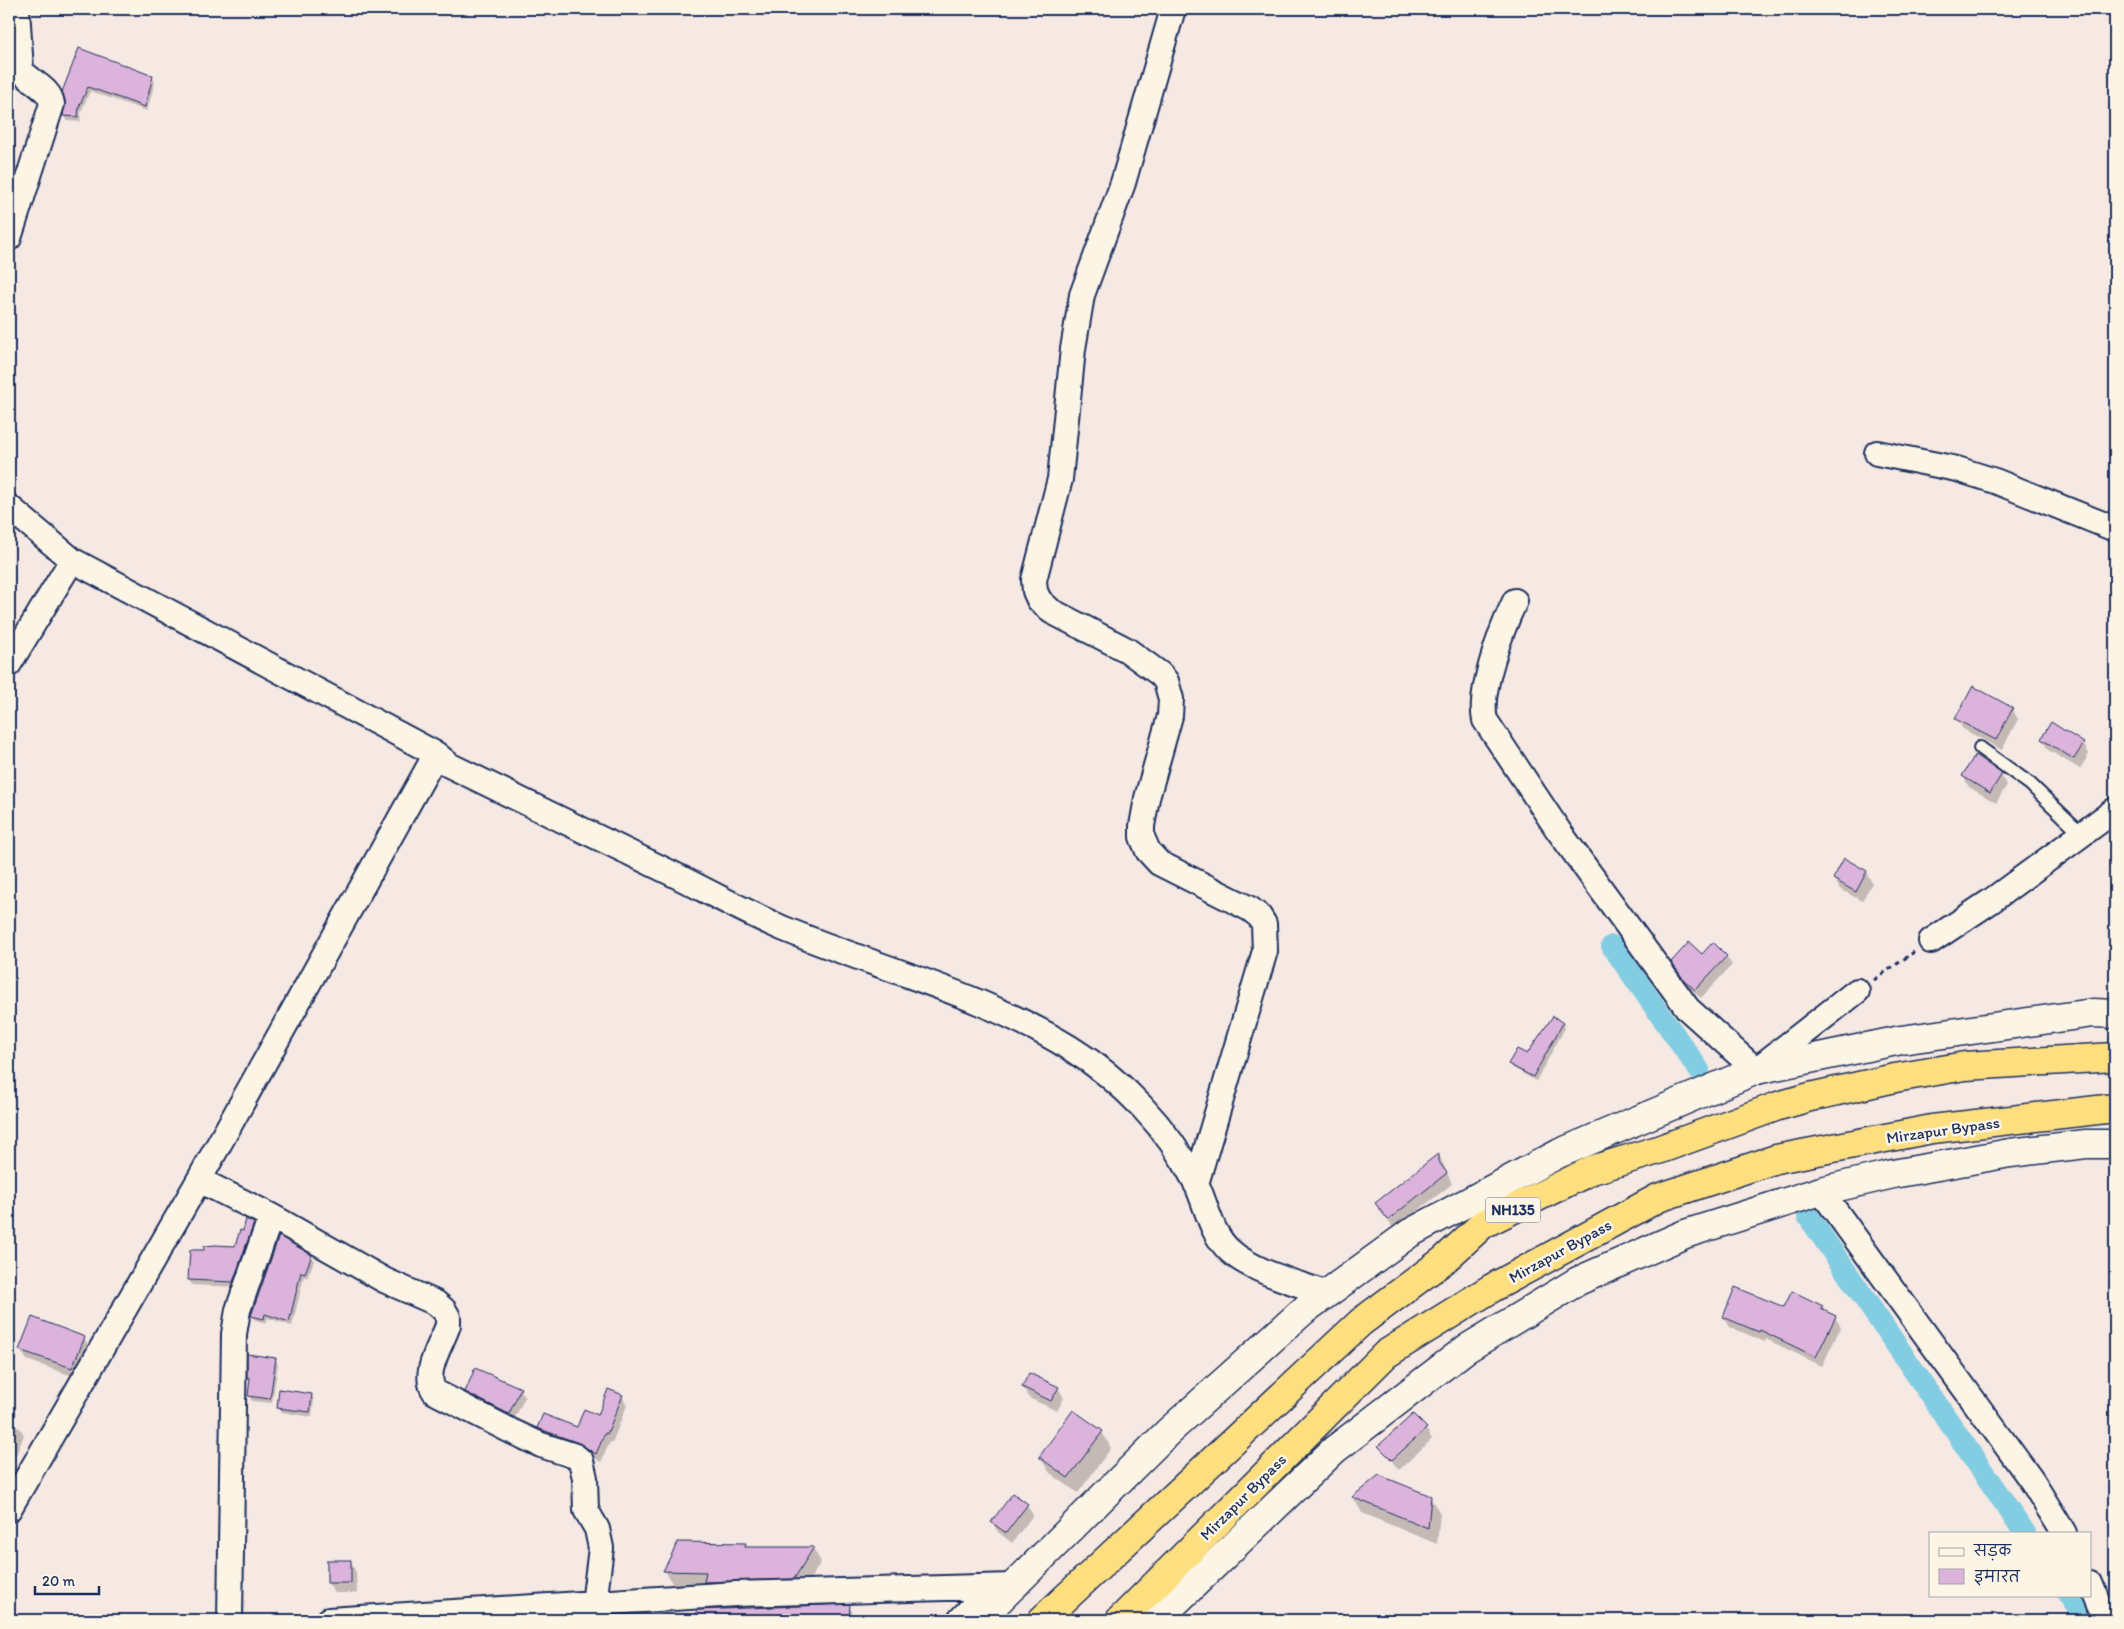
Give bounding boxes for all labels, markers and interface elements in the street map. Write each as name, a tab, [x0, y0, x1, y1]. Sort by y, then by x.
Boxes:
street label: Mirzapur Bypass	[1885, 1113, 2001, 1147]
road number: NH135	[1486, 1198, 1540, 1222]
street label: Mirzapur Bypass	[1505, 1215, 1615, 1287]
street label: Mirzapur Bypass	[1196, 1450, 1290, 1544]
legend	[1929, 1532, 2092, 1596]
text: सड़क	[1973, 1542, 2012, 1561]
scale bar	[35, 1564, 99, 1596]
text: इमारत	[1974, 1568, 2021, 1586]
text: 20 m	[42, 1572, 76, 1590]

